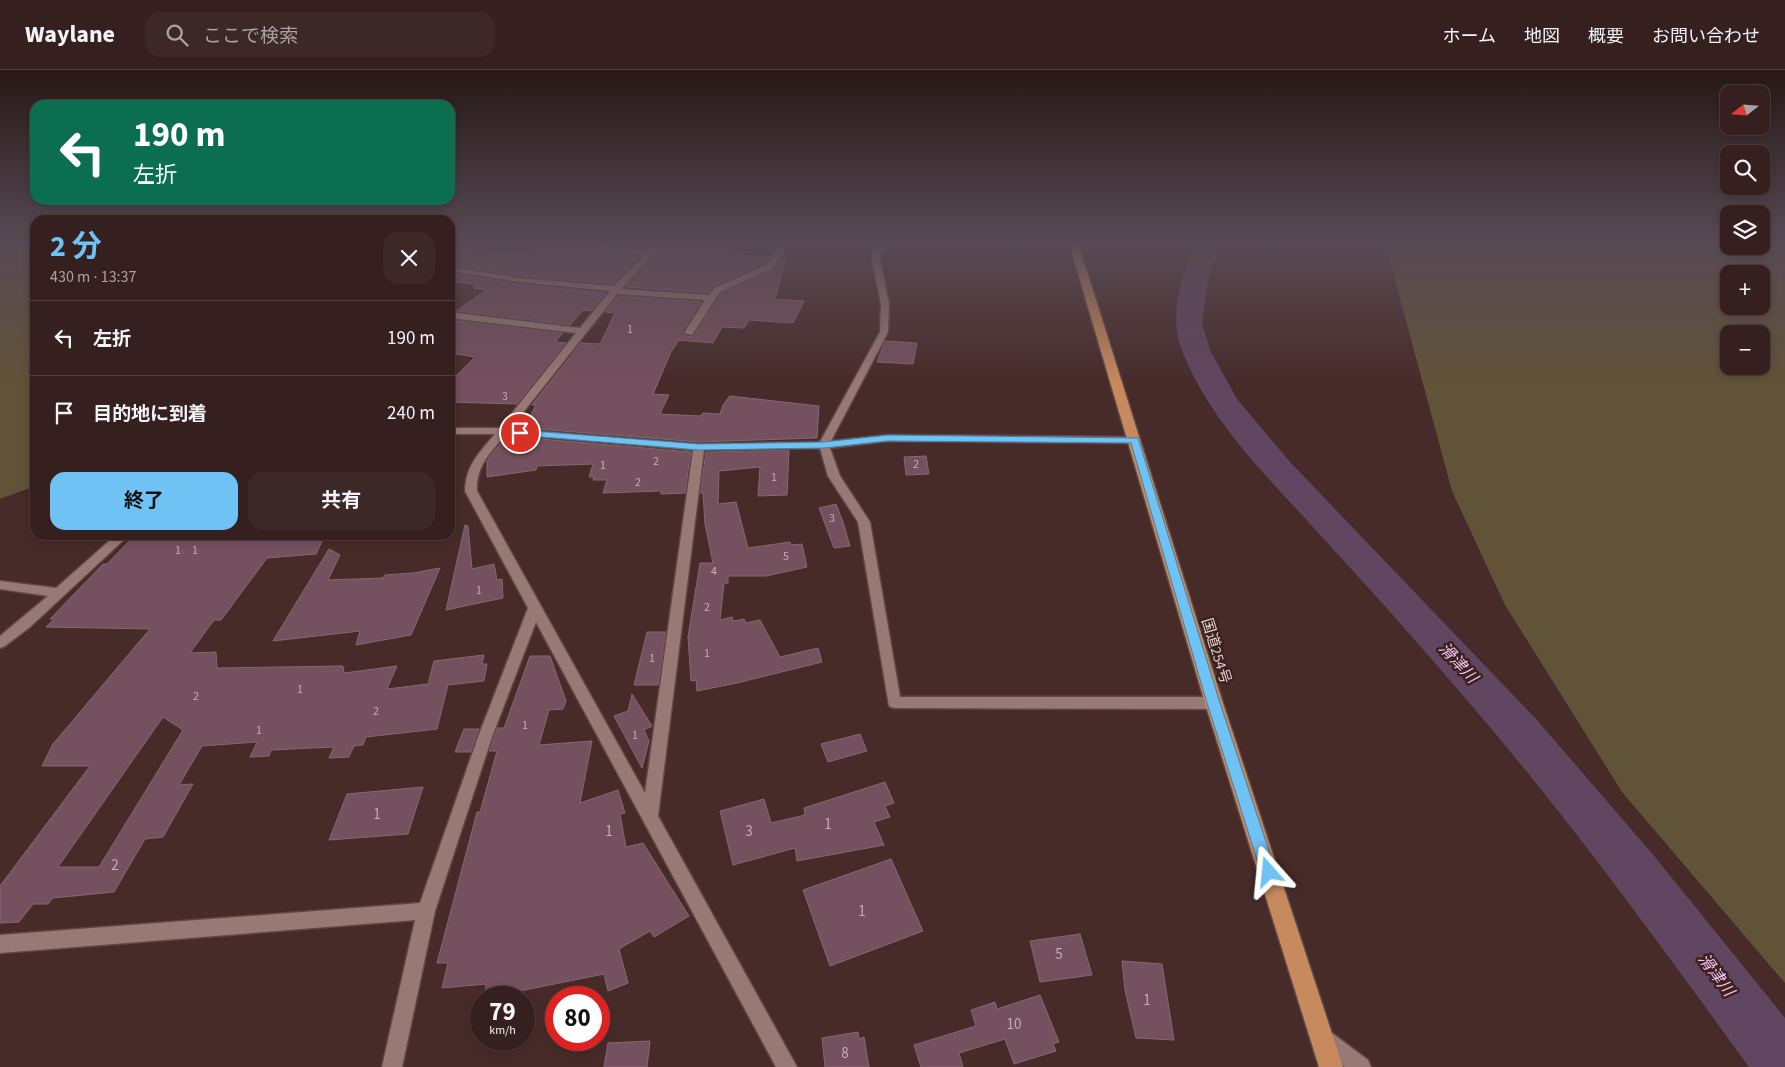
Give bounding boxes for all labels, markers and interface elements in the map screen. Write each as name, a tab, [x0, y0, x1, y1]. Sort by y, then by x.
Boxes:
search box	[145, 12, 495, 57]
text: Waylane	[25, 17, 115, 52]
icon: search	[163, 21, 191, 49]
text: ここで検索	[203, 23, 298, 50]
text: ホーム	[1443, 24, 1496, 49]
text: 地図	[1524, 24, 1560, 49]
text: 概要	[1588, 24, 1624, 49]
text: お問い合わせ	[1652, 24, 1760, 49]
north arrow	[1720, 85, 1770, 135]
map controls	[1720, 85, 1770, 375]
text: 190 m	[133, 110, 225, 160]
icon: left	[50, 120, 115, 185]
button: search	[1720, 145, 1770, 195]
text: 左折	[133, 159, 177, 191]
button: layers	[1720, 205, 1770, 255]
text: 2 分	[50, 225, 102, 268]
button: close	[383, 232, 435, 284]
button: +	[1720, 265, 1770, 315]
text: 430 m · 13:37	[50, 266, 137, 288]
house number: 1	[627, 322, 633, 337]
icon: left	[50, 324, 78, 352]
text: 190 m	[387, 325, 435, 352]
button: −	[1720, 325, 1770, 375]
text: 左折	[93, 326, 131, 353]
house number: 3	[502, 389, 508, 404]
icon: arrive	[50, 399, 78, 427]
text: 240 m	[387, 400, 435, 427]
text: 目的地に到着	[93, 401, 207, 428]
pin	[499, 412, 541, 454]
icon: arrive	[506, 419, 534, 447]
house number: 2	[653, 453, 659, 470]
house number: 2	[913, 456, 919, 473]
house number: 1	[600, 457, 606, 474]
house number: 1	[771, 469, 777, 486]
button: 終了	[50, 472, 238, 530]
button: 共有	[248, 472, 435, 530]
house number: 2	[635, 474, 641, 491]
house number: 3	[829, 510, 835, 527]
house number: 1	[175, 542, 181, 559]
house number: 1	[192, 542, 198, 559]
house number: 5	[783, 548, 789, 565]
house number: 4	[711, 563, 717, 580]
house number: 1	[476, 582, 482, 599]
house number: 2	[704, 599, 710, 616]
street label: 国道254号	[1196, 616, 1236, 686]
water label: 滑津川	[1434, 638, 1484, 690]
house number: 1	[704, 645, 710, 662]
house number: 1	[649, 650, 655, 667]
house number: 1	[297, 681, 303, 698]
house number: 2	[193, 688, 199, 705]
house number: 2	[373, 703, 379, 720]
house number: 1	[522, 717, 528, 734]
house number: 1	[256, 722, 262, 739]
house number: 1	[632, 727, 638, 744]
house number: 1	[373, 804, 381, 825]
house number: 1	[824, 814, 832, 835]
house number: 1	[605, 821, 613, 842]
house number: 3	[745, 821, 753, 842]
position arrow	[1242, 845, 1294, 897]
house number: 2	[111, 855, 119, 876]
house number: 1	[858, 901, 866, 922]
house number: 5	[1055, 944, 1063, 965]
water label: 滑津川	[1693, 949, 1740, 1002]
speed limit sign: 80	[545, 986, 610, 1051]
house number: 1	[1143, 990, 1151, 1011]
text: 79	[489, 994, 516, 1030]
house number: 10	[1007, 1014, 1021, 1035]
text: km/h	[489, 1022, 516, 1039]
house number: 8	[841, 1043, 849, 1064]

